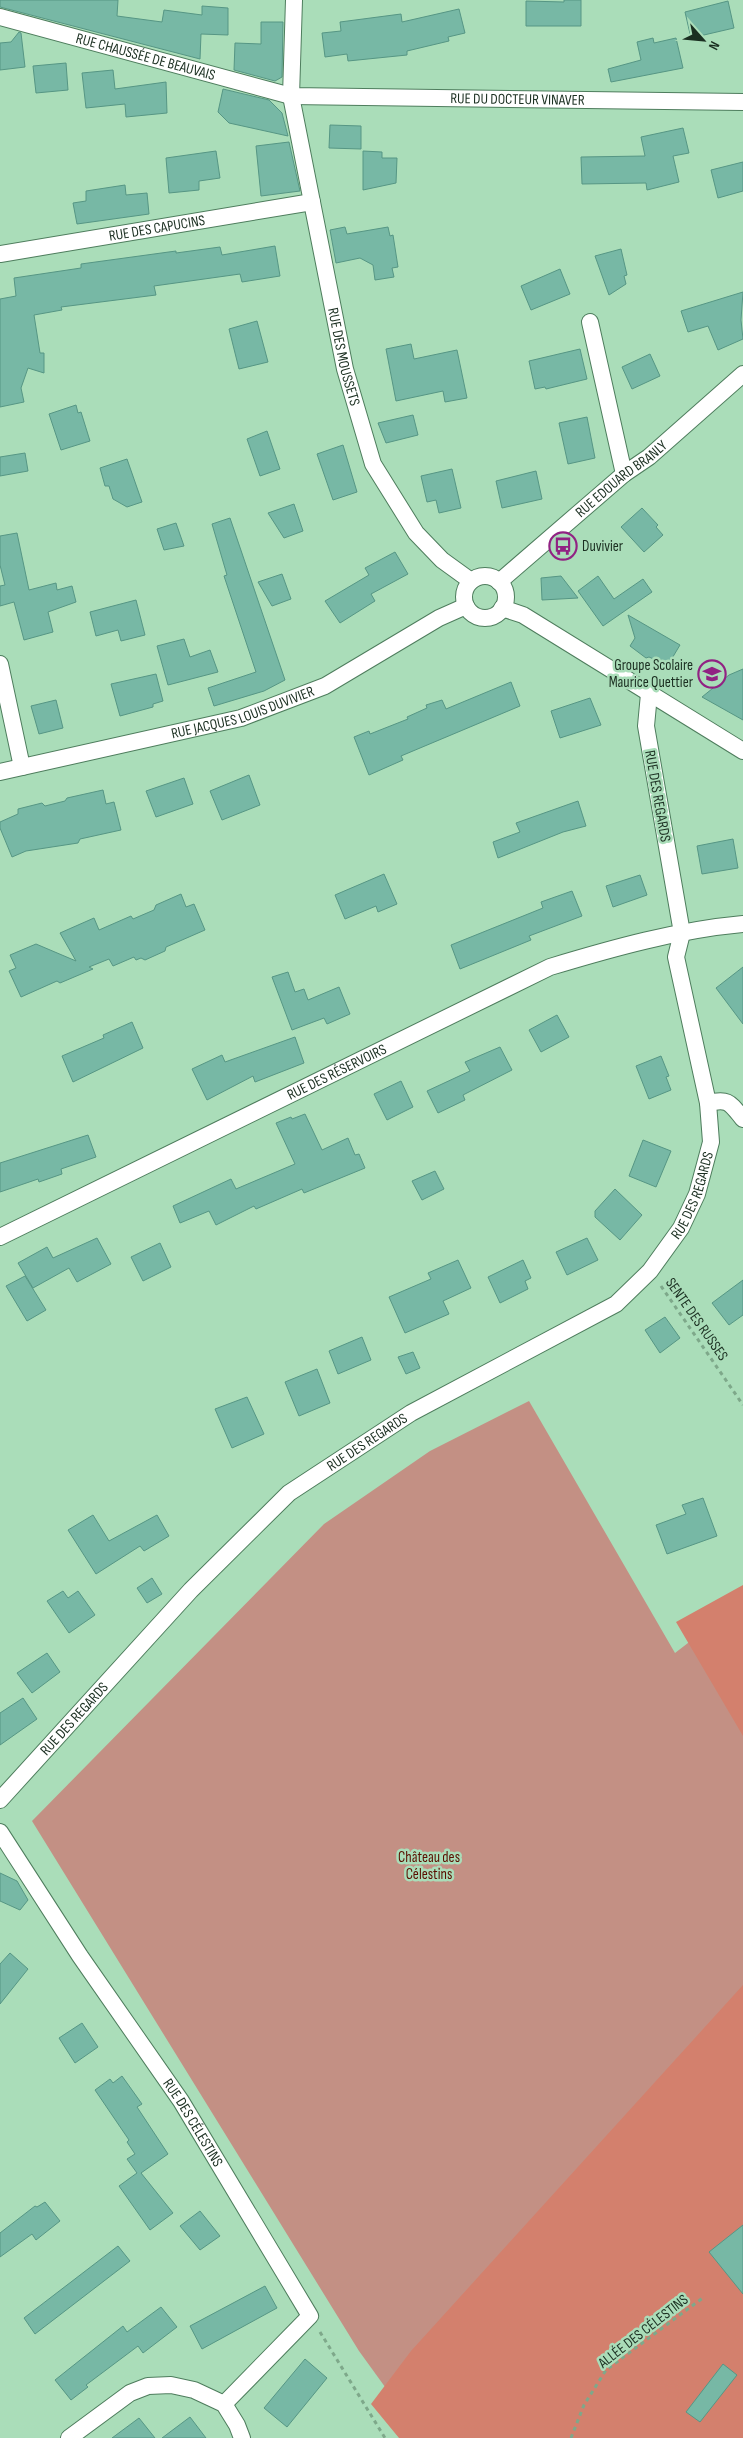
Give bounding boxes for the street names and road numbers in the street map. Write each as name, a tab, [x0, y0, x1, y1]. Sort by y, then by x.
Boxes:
street label: RUE CHAUSSÉE DE BEAUVAIS	[74, 29, 217, 85]
street label: RUE DU DOCTEUR VINAVER	[450, 89, 585, 110]
street label: RUE DES CAPUCINS	[107, 211, 206, 246]
street label: RUE DES MOUSSETS	[323, 306, 364, 408]
street label: RUE EDOUARD BRANLY	[572, 436, 672, 522]
street label: RUE JACQUES LOUIS DUVIVIER	[169, 682, 317, 743]
street label: RUE DES REGARDS	[640, 749, 675, 843]
street label: RUE DES RÉSERVOIRS	[284, 1040, 390, 1105]
street label: RUE DES REGARDS	[667, 1150, 718, 1243]
street label: SENTE DES RUSSES	[661, 1274, 732, 1364]
street label: RUE DES REGARDS	[323, 1409, 411, 1476]
street label: RUE DES REGARDS	[36, 1678, 113, 1760]
street label: RUE DES CÉLESTINS	[158, 2075, 227, 2170]
street label: ALLÉE DES CÉLESTINS	[594, 2290, 692, 2373]

